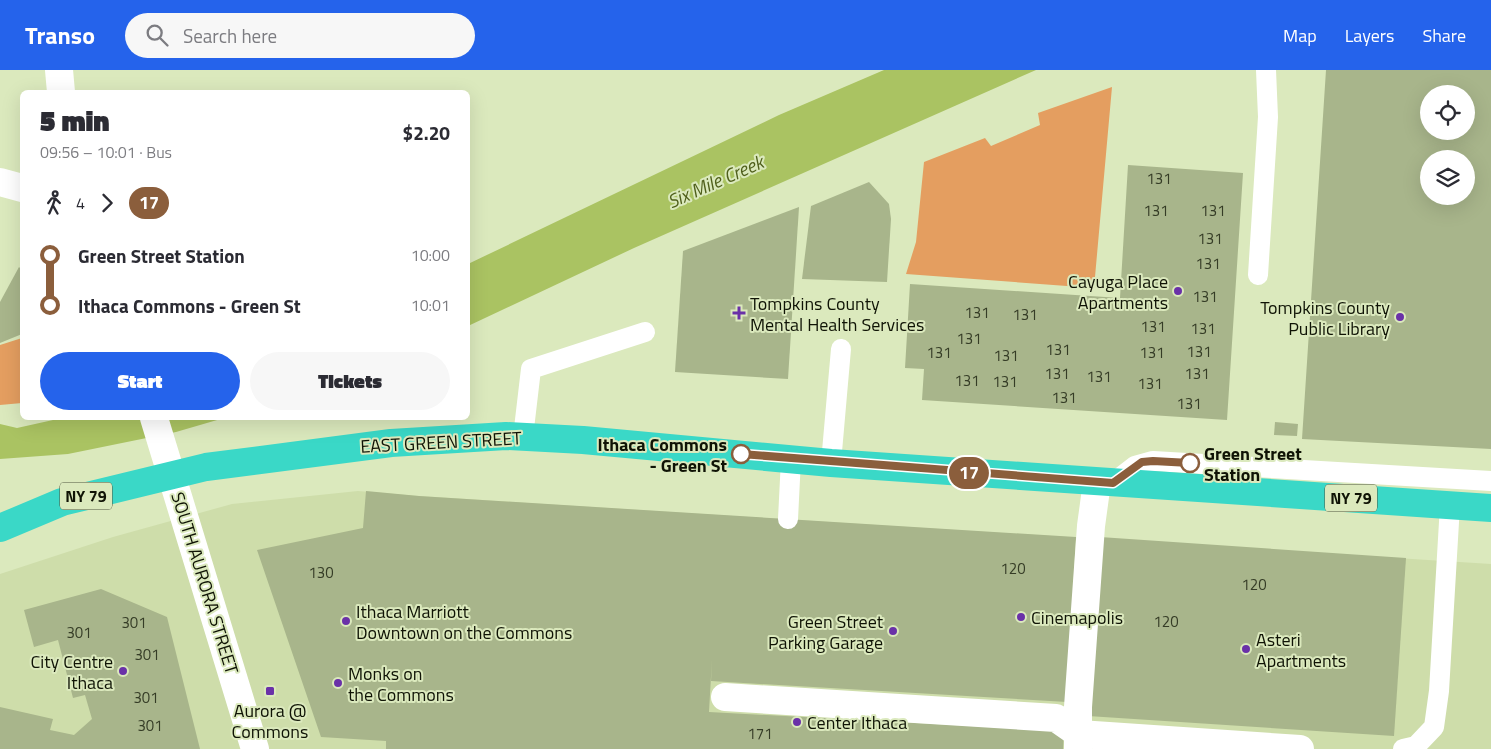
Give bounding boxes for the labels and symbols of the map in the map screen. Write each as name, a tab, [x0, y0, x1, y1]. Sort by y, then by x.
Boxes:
water label: Six Mile Creek	[662, 146, 770, 215]
house number: 131	[1146, 167, 1172, 190]
house number: 131	[1143, 199, 1169, 222]
house number: 131	[1200, 199, 1226, 222]
house number: 131	[1197, 227, 1223, 250]
house number: 131	[1195, 252, 1221, 275]
place label: Cayuga Place Apartments	[1068, 268, 1168, 316]
marker: Cayuga Place Apartments	[1172, 285, 1184, 297]
house number: 131	[1192, 285, 1218, 308]
place label: Tompkins County Mental Health Services	[750, 290, 924, 338]
place label: Tompkins County Public Library	[1260, 294, 1390, 342]
house number: 131	[964, 301, 990, 324]
house number: 131	[1012, 303, 1038, 326]
marker: Tompkins County Mental Health Services	[732, 306, 746, 320]
marker: Tompkins County Public Library	[1394, 311, 1406, 323]
house number: 131	[1140, 315, 1166, 338]
house number: 131	[1190, 317, 1216, 340]
house number: 131	[956, 327, 982, 350]
house number: 131	[1045, 338, 1071, 361]
house number: 131	[1186, 340, 1212, 363]
house number: 131	[926, 341, 952, 364]
house number: 131	[1139, 341, 1165, 364]
house number: 131	[993, 344, 1019, 367]
house number: 131	[1044, 362, 1070, 385]
house number: 131	[1184, 362, 1210, 385]
house number: 131	[1086, 365, 1112, 388]
house number: 131	[954, 369, 980, 392]
house number: 131	[992, 370, 1018, 393]
house number: 131	[1137, 372, 1163, 395]
house number: 131	[1051, 386, 1077, 409]
house number: 131	[1176, 392, 1202, 415]
street label: EAST GREEN STREET	[360, 424, 523, 460]
place label: Ithaca Commons - Green St	[598, 431, 727, 479]
place label: Green Street Station	[1204, 440, 1302, 488]
marker: Ithaca Commons - Green St	[731, 444, 751, 464]
marker: Green Street Station	[1180, 453, 1200, 473]
line badge: 17	[946, 457, 992, 489]
road number: NY 79	[60, 482, 112, 510]
road number: NY 79	[1325, 484, 1377, 512]
street label: SOUTH AURORA STREET	[164, 489, 246, 678]
house number: 120	[1000, 557, 1026, 580]
house number: 130	[308, 561, 334, 584]
house number: 120	[1241, 573, 1267, 596]
place label: Ithaca Marriott Downtown on the Commons	[356, 598, 572, 646]
place label: Cinemapolis	[1031, 604, 1123, 631]
place label: Green Street Parking Garage	[768, 608, 884, 656]
house number: 120	[1153, 610, 1179, 633]
house number: 301	[121, 611, 147, 634]
marker: Cinemapolis	[1015, 611, 1027, 623]
marker: Ithaca Marriott Downtown on the Commons	[340, 615, 352, 627]
house number: 301	[66, 621, 92, 644]
marker: Green Street Parking Garage	[887, 625, 899, 637]
place label: Asteri Apartments	[1256, 626, 1346, 674]
house number: 301	[134, 643, 160, 666]
marker: Asteri Apartments	[1240, 643, 1252, 655]
place label: City Centre Ithaca	[31, 648, 113, 696]
place label: Monks on the Commons	[348, 660, 454, 708]
marker: City Centre Ithaca	[117, 665, 129, 677]
marker: Monks on the Commons	[332, 677, 344, 689]
marker: Aurora @ Commons	[264, 685, 276, 697]
house number: 301	[133, 686, 159, 709]
place label: Aurora @ Commons	[232, 697, 308, 745]
place label: Center Ithaca	[807, 709, 907, 736]
house number: 301	[137, 714, 163, 737]
marker: Center Ithaca	[791, 716, 803, 728]
house number: 171	[747, 722, 773, 745]

